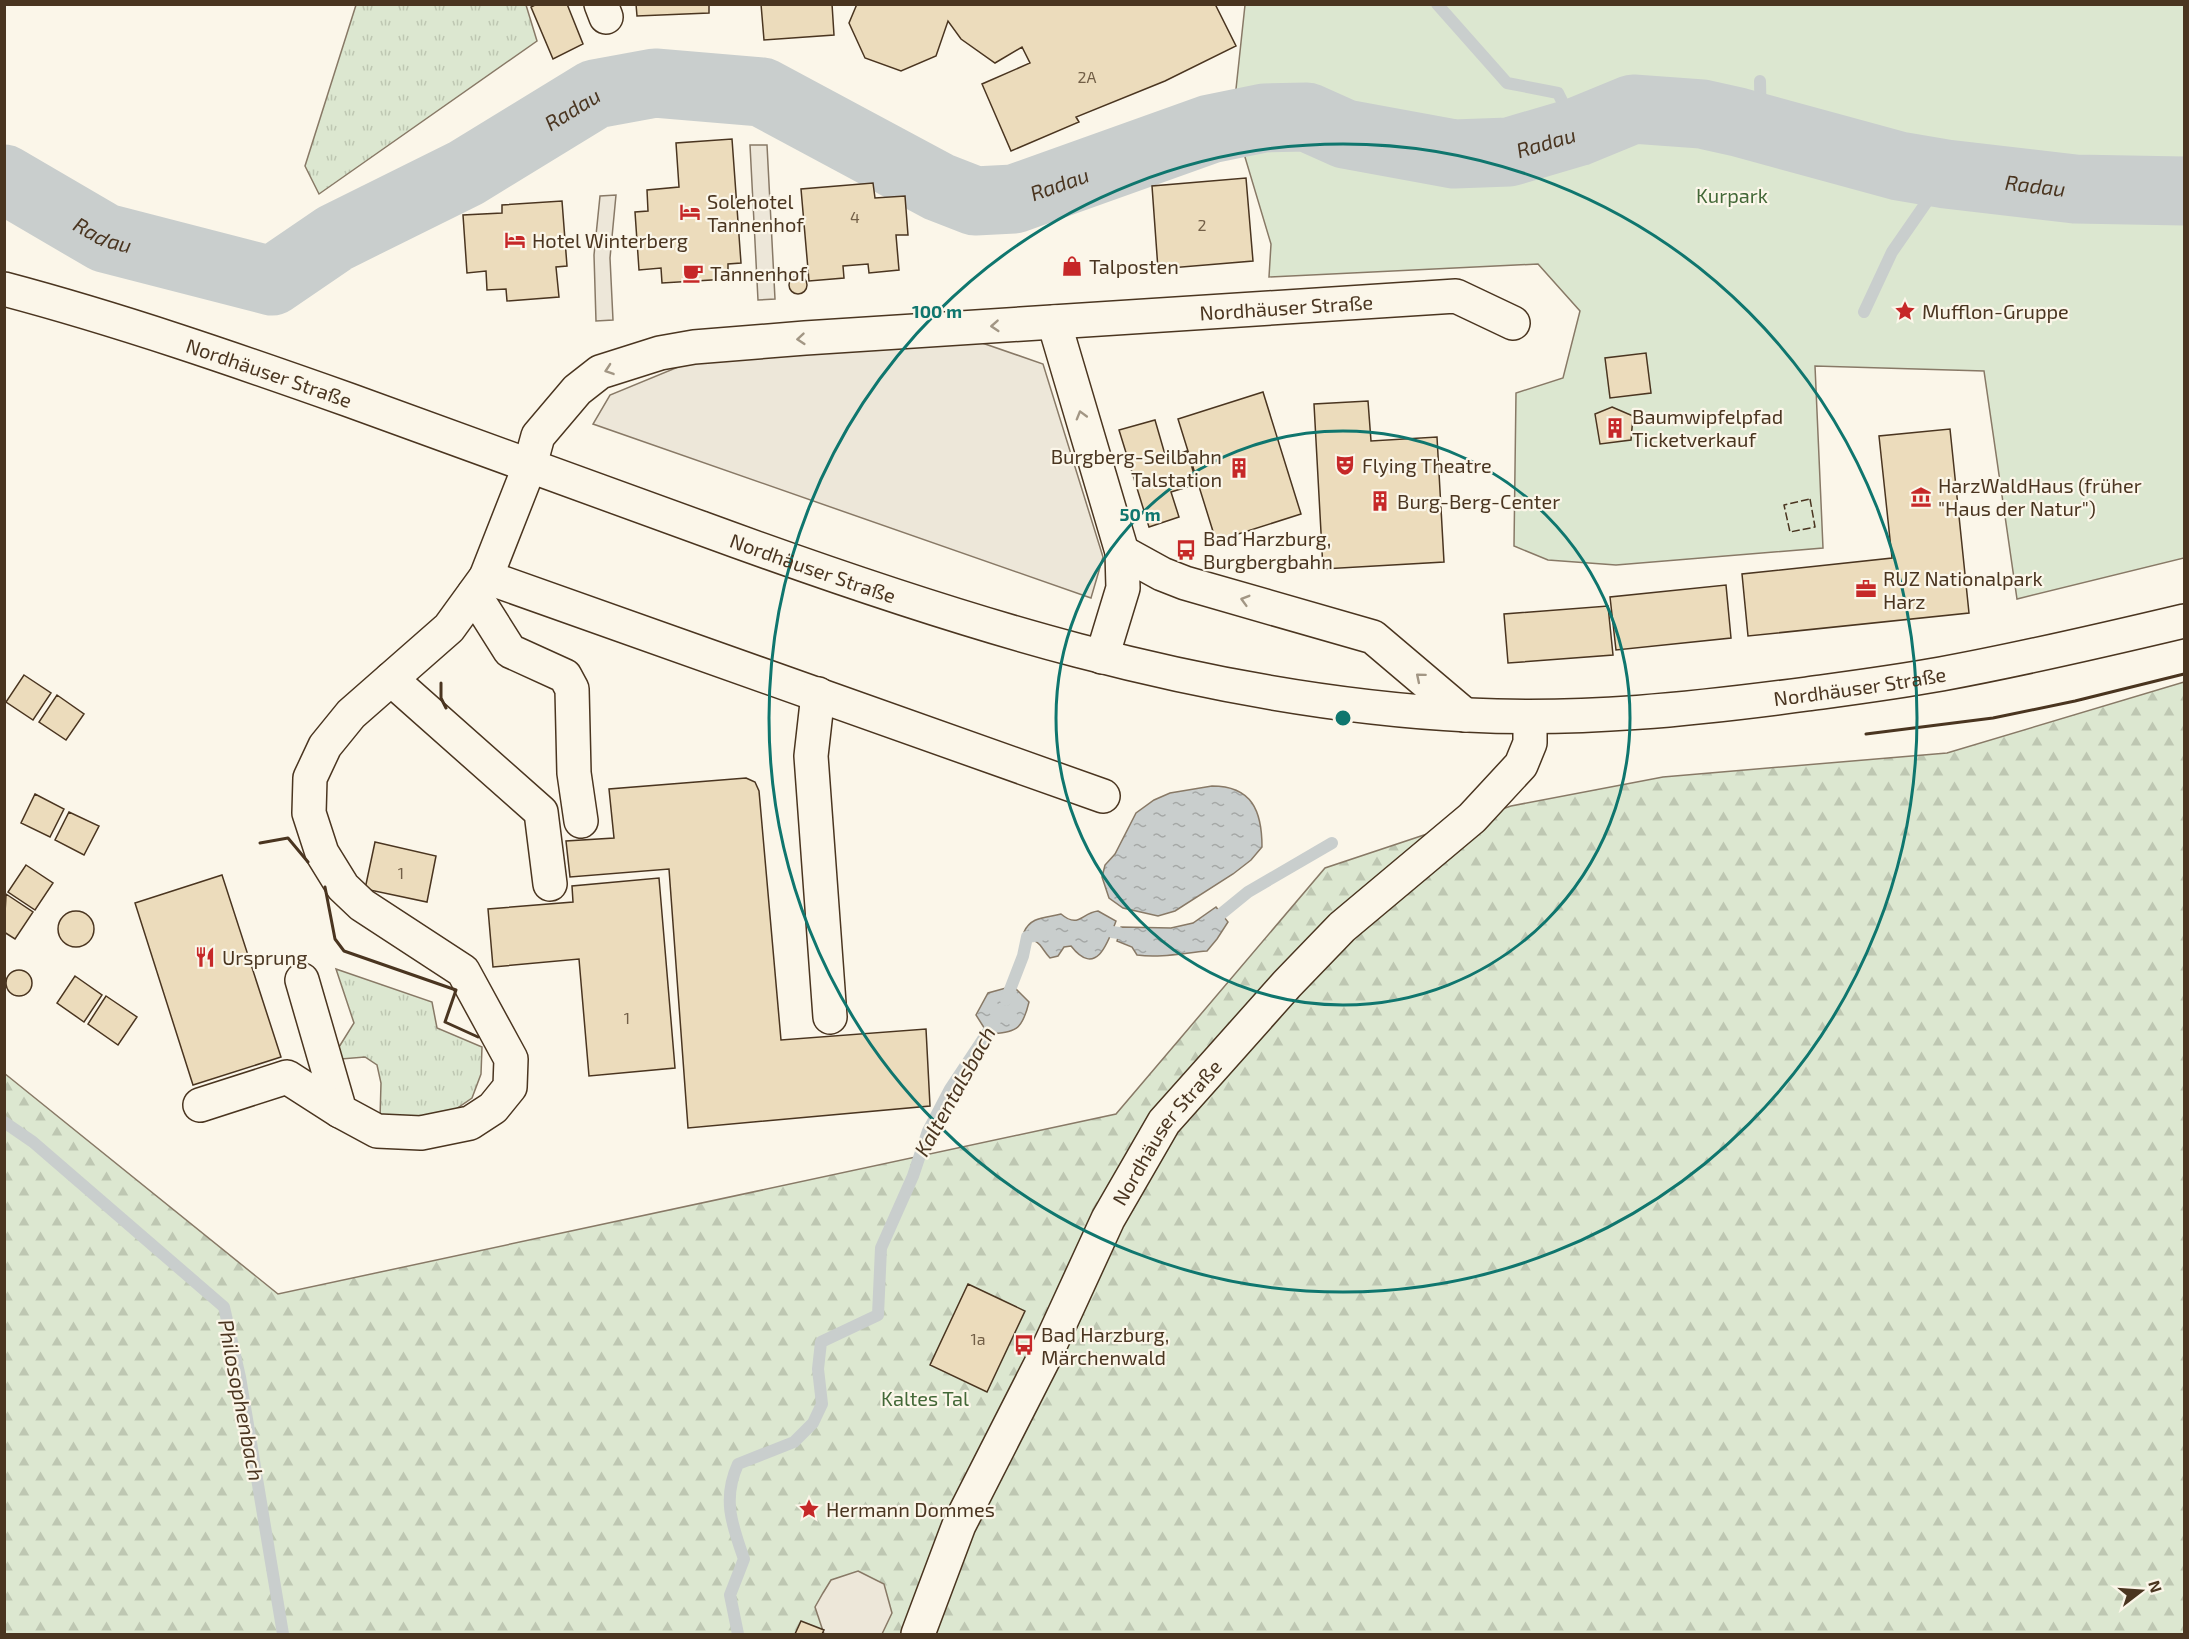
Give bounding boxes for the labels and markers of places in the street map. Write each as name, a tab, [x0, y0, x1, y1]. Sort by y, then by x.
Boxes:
place label: Solehotel Tannenhof	[707, 189, 804, 236]
hotel icon: Solehotel Tannenhof	[678, 200, 702, 224]
hotel icon: Hotel Winterberg	[503, 228, 527, 252]
place label: Hotel Winterberg	[532, 228, 688, 252]
shop icon: Talposten	[1060, 254, 1084, 278]
place label: Talposten	[1089, 254, 1179, 278]
cafe icon: Tannenhof	[681, 261, 705, 285]
place label: Tannenhof	[710, 261, 807, 285]
place icon: Mufflon-Gruppe	[1893, 299, 1917, 323]
place label: Mufflon-Gruppe	[1922, 299, 2069, 323]
place label: Baumwipfelpfad Ticketverkauf	[1632, 404, 1783, 451]
building icon: Baumwipfelpfad Ticketverkauf	[1603, 416, 1627, 440]
place label: Burgberg-Seilbahn Talstation	[1051, 444, 1222, 491]
theatre icon: Flying Theatre	[1333, 453, 1357, 477]
place label: Flying Theatre	[1362, 453, 1492, 477]
building icon: Burgberg-Seilbahn Talstation	[1227, 456, 1251, 480]
place label: HarzWaldHaus (früher "Haus der Natur")	[1938, 473, 2142, 520]
museum icon: HarzWaldHaus (früher "Haus der Natur")	[1909, 485, 1933, 509]
building icon: Burg-Berg-Center	[1368, 489, 1392, 513]
place label: Burg-Berg-Center	[1397, 489, 1560, 513]
place label: Bad Harzburg, Burgbergbahn	[1203, 526, 1333, 573]
bus stop icon: Bad Harzburg, Burgbergbahn	[1174, 538, 1198, 562]
place label: RUZ Nationalpark Harz	[1883, 566, 2043, 613]
office icon: RUZ Nationalpark Harz	[1854, 577, 1878, 601]
centre of rings	[1333, 708, 1353, 728]
restaurant icon: Ursprung	[193, 945, 217, 969]
place label: Ursprung	[222, 945, 307, 969]
place label: Bad Harzburg, Märchenwald	[1041, 1322, 1169, 1369]
bus stop icon: Bad Harzburg, Märchenwald	[1012, 1333, 1036, 1357]
place icon: Hermann Dommes	[797, 1497, 821, 1521]
place label: Hermann Dommes	[826, 1497, 995, 1521]

